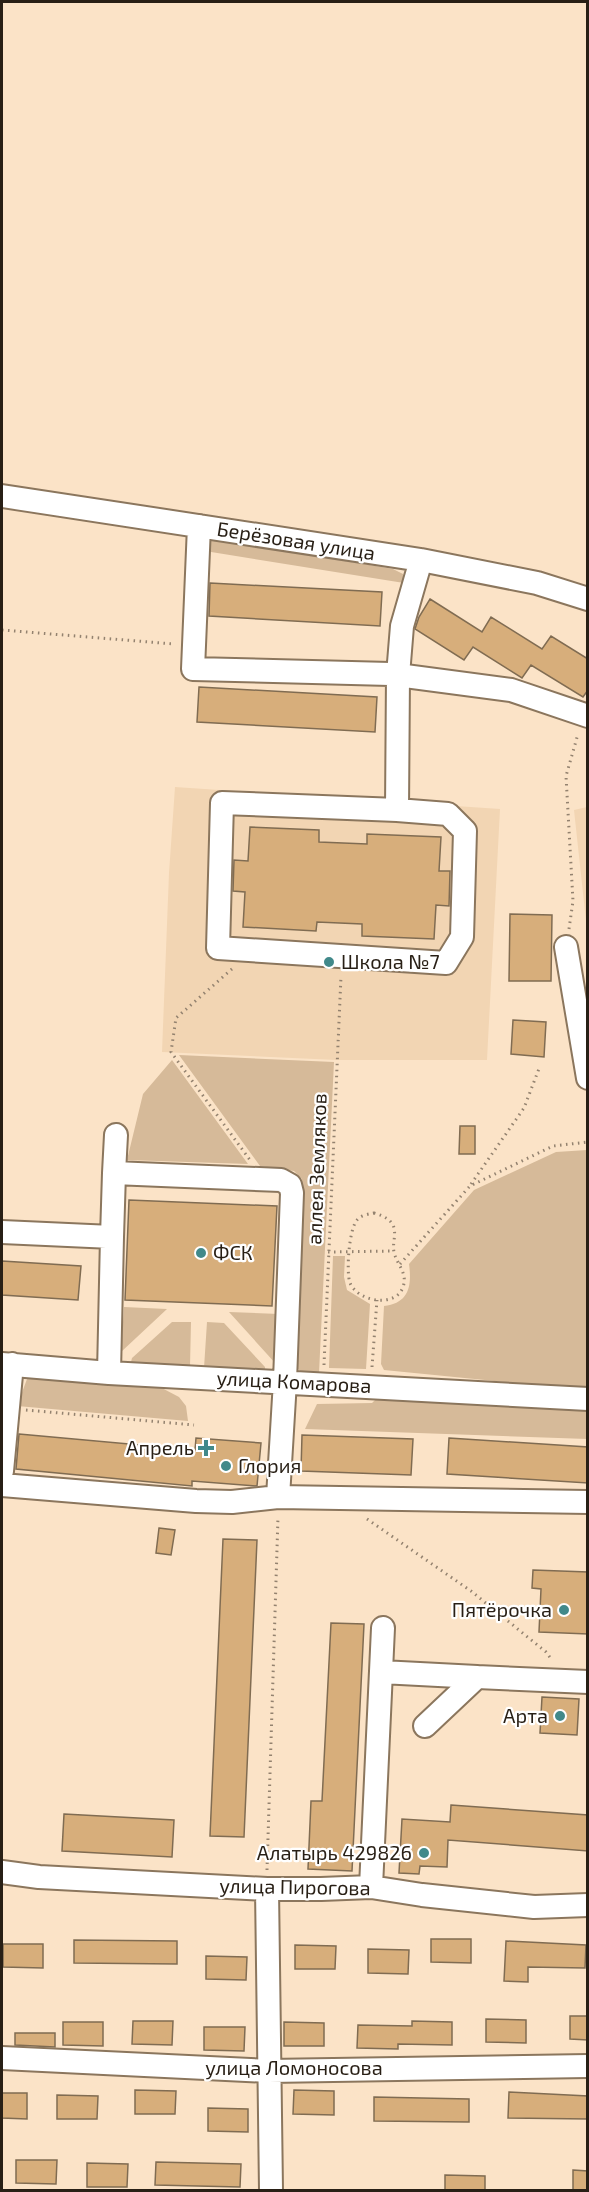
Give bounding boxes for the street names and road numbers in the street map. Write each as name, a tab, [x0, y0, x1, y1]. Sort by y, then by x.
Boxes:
street label: Берёзовая улица	[215, 516, 377, 565]
street label: аллея Земляков	[301, 1093, 331, 1245]
street label: улица Комарова	[216, 1365, 372, 1398]
street label: улица Пирогова	[219, 1873, 371, 1900]
street label: улица Ломоносова	[205, 2055, 383, 2080]

